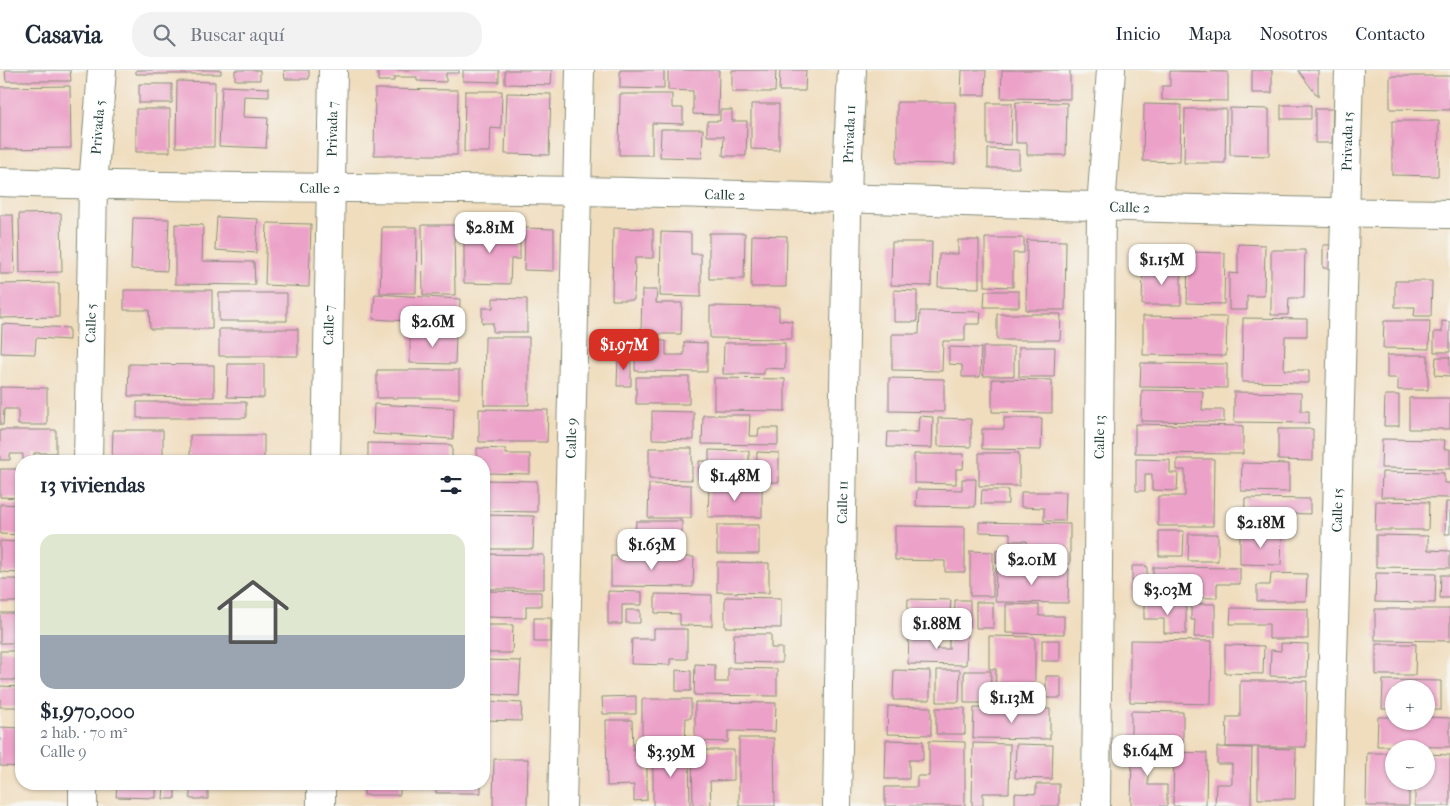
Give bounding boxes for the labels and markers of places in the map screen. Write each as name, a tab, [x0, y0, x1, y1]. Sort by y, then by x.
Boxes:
pin: $2.81M	[449, 212, 531, 254]
pin: $1.15M	[1121, 244, 1203, 286]
pin: $2.6M	[398, 306, 468, 348]
pin: $1.97M	[583, 328, 665, 371]
pin: $1.48M	[694, 460, 776, 502]
pin: $2.18M	[1220, 506, 1302, 549]
pin: $1.63M	[611, 528, 693, 571]
pin: $2.01M	[991, 544, 1073, 586]
pin: $3.03M	[1127, 574, 1209, 616]
pin: $1.88M	[896, 608, 978, 650]
pin: $1.13M	[971, 682, 1053, 724]
pin: $1.64M	[1107, 734, 1189, 777]
pin: $3.39M	[630, 736, 712, 778]

